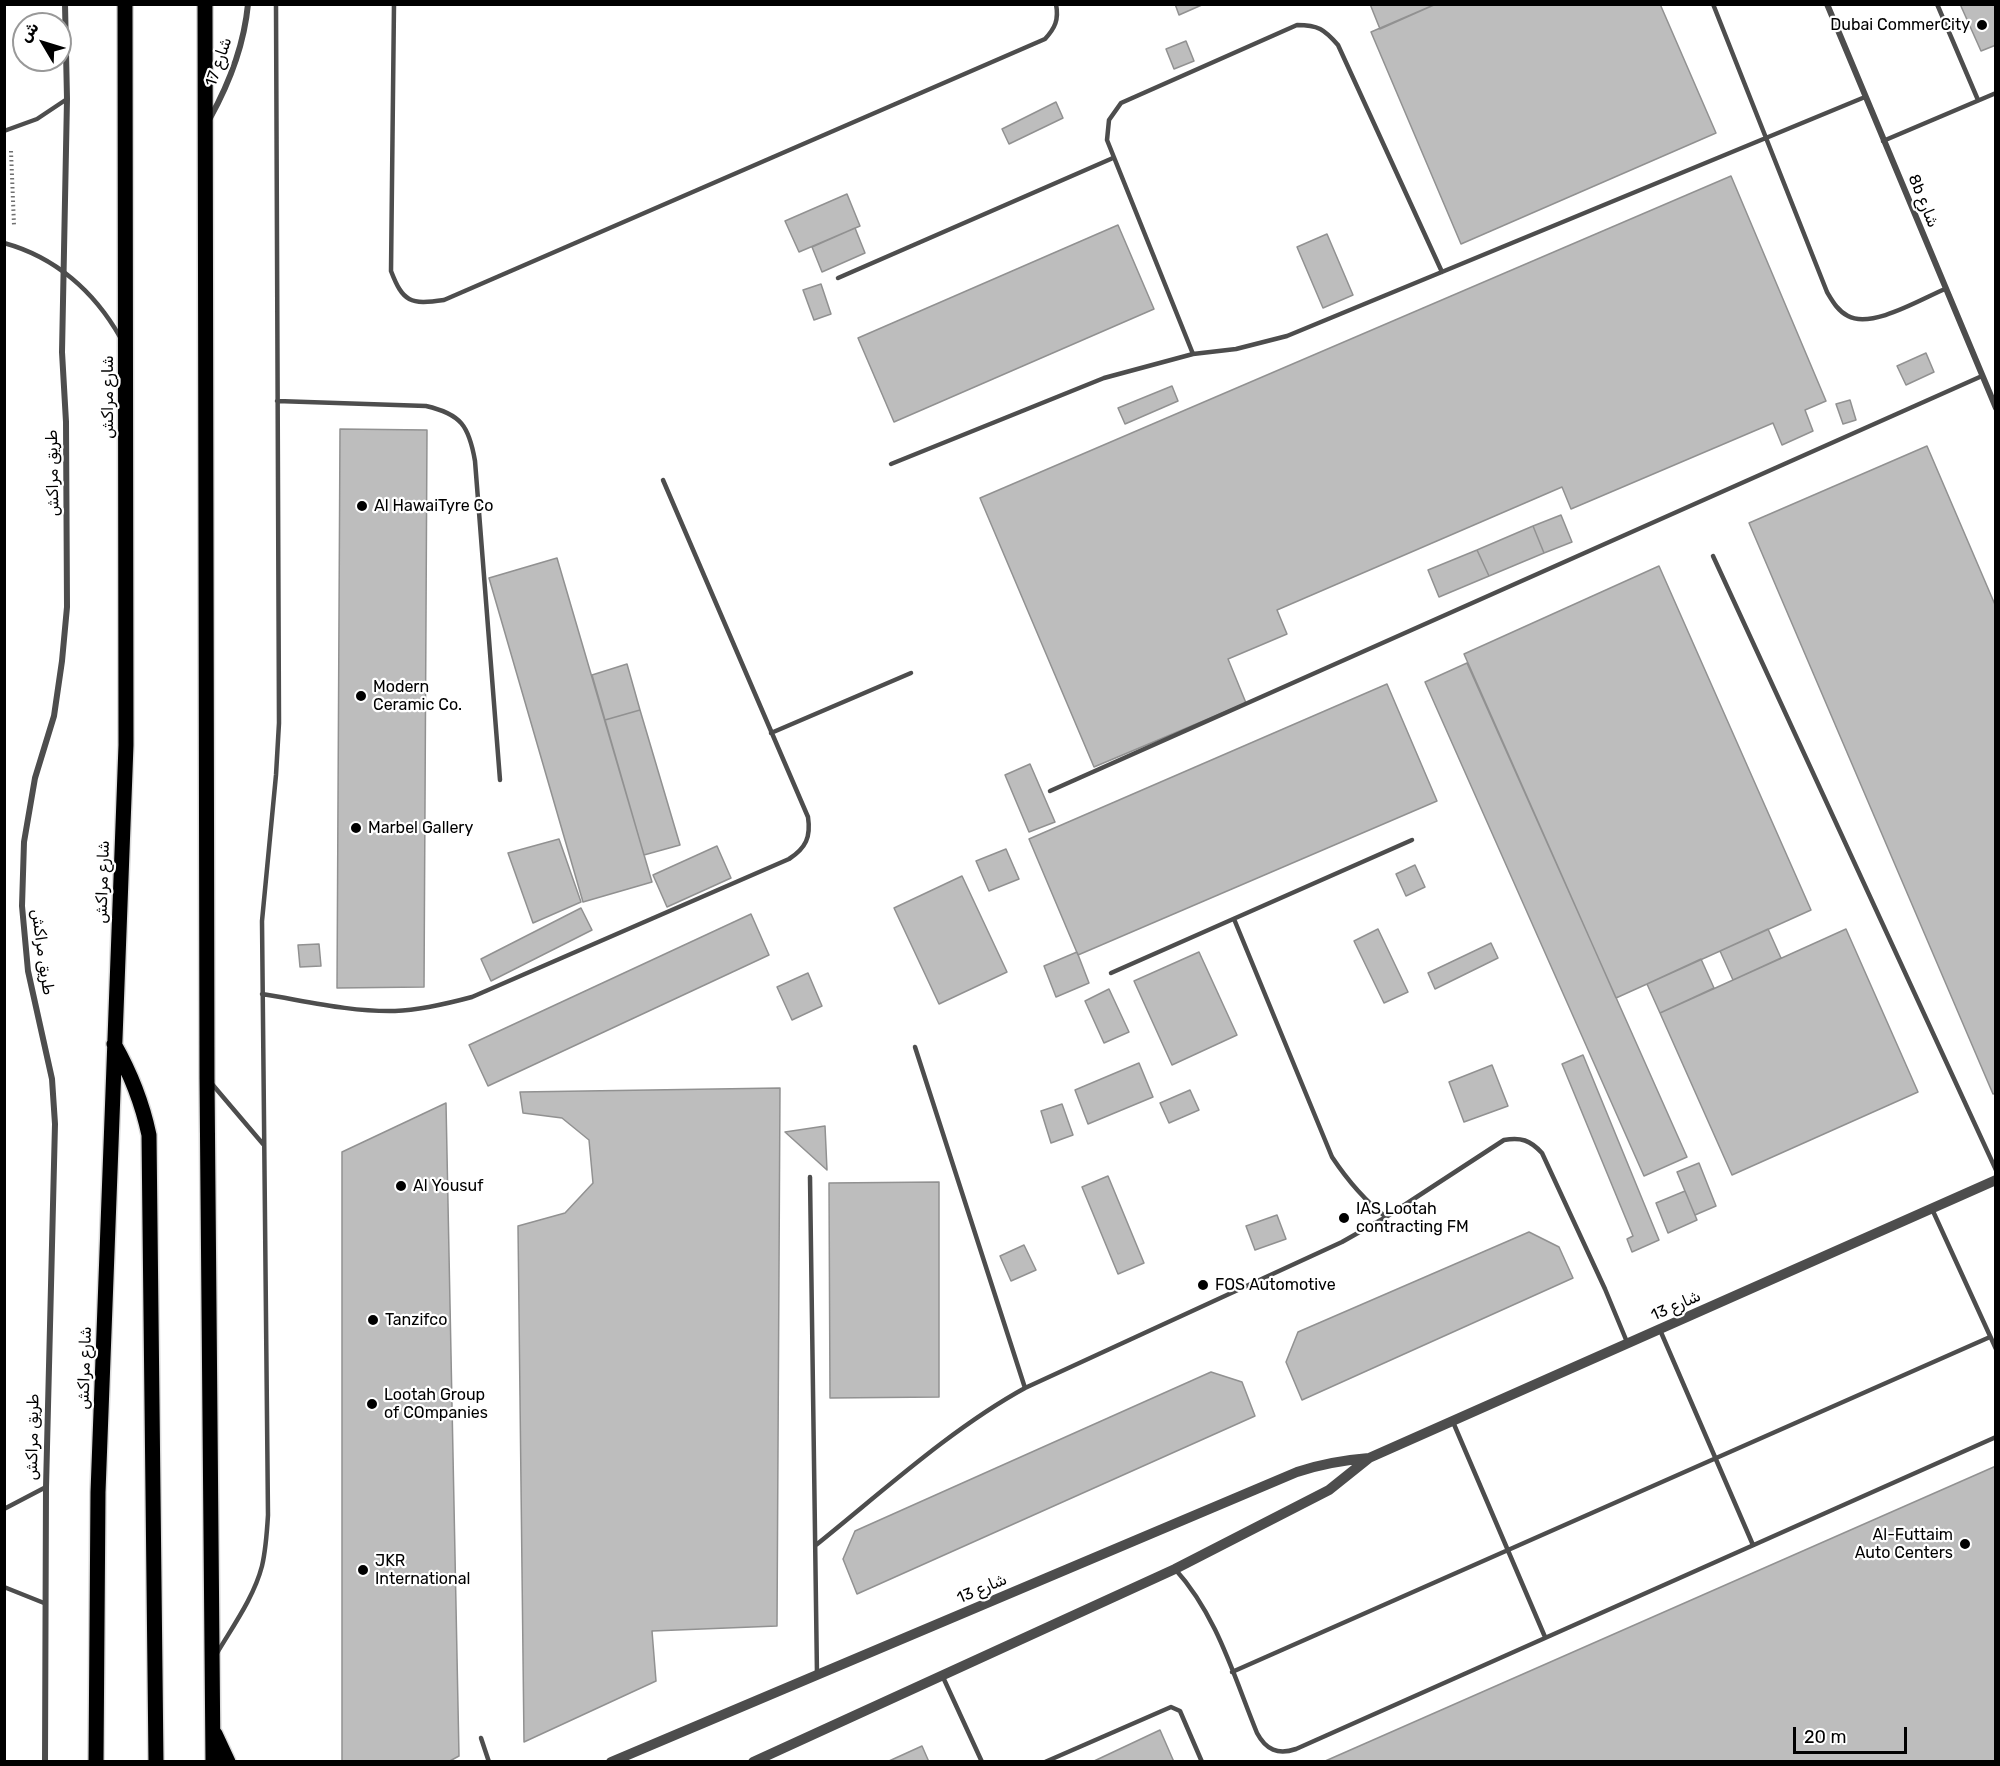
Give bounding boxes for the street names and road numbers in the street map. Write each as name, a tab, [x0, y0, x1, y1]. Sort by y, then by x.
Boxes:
street label: شارع 17	[202, 35, 236, 89]
street label: 8b شارع	[1904, 172, 1942, 230]
street label: شارع مراكش	[98, 355, 118, 439]
street label: طريق مراكش	[43, 430, 63, 516]
street label: شارع مراكش	[92, 840, 114, 924]
street label: طريق مراكش	[26, 908, 58, 996]
street label: شارع 13	[1648, 1287, 1704, 1325]
street label: شارع مراكش	[74, 1326, 96, 1410]
street label: طريق مراكش	[23, 1394, 43, 1480]
street label: شارع 13	[954, 1570, 1010, 1608]

